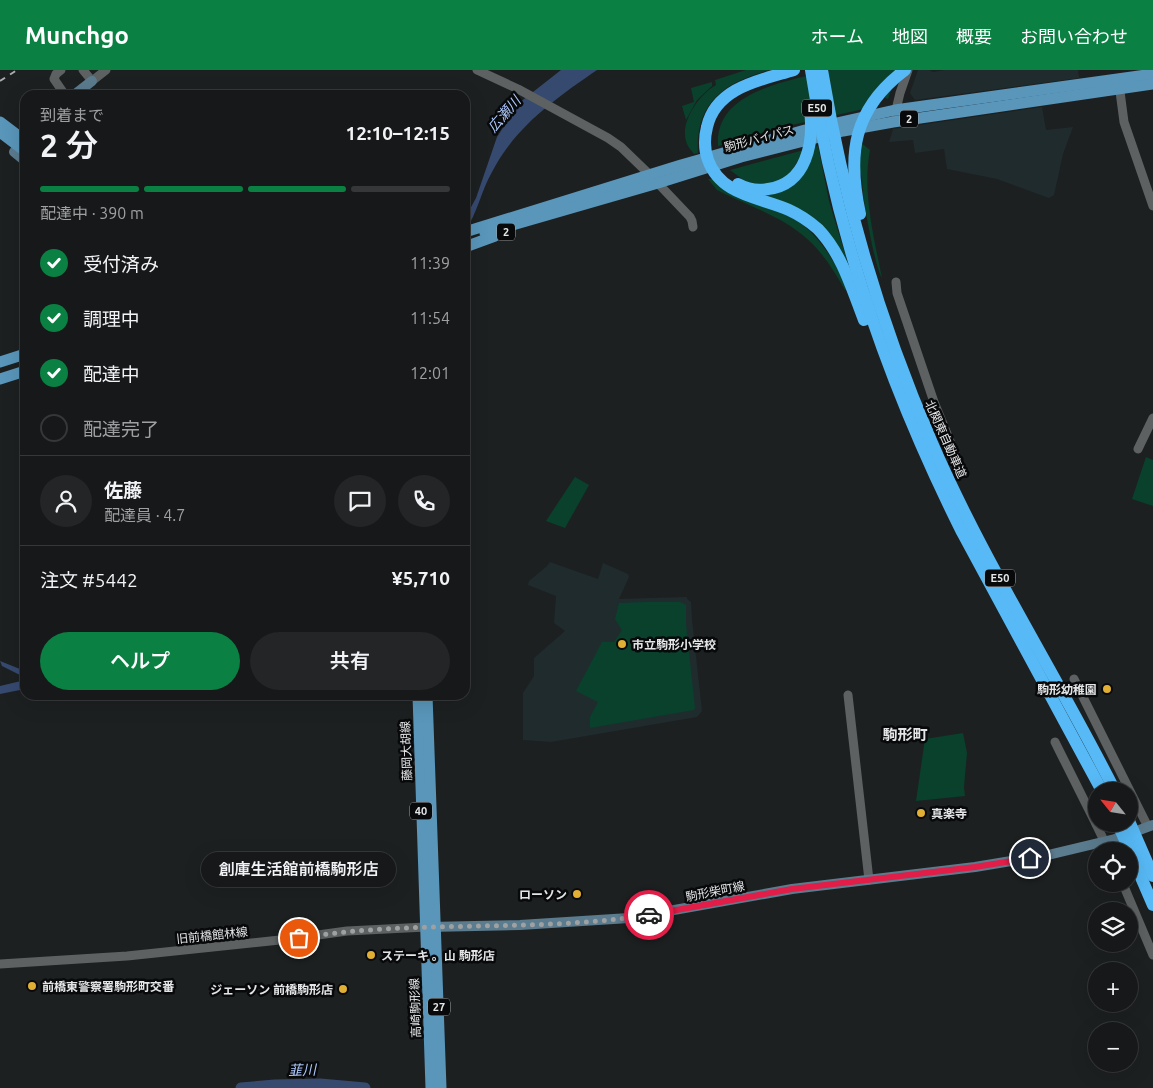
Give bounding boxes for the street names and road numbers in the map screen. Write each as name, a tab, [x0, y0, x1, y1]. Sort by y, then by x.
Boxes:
road number: E50	[802, 99, 832, 116]
road number: 2	[900, 111, 918, 128]
street label: 駒形バイパス	[723, 122, 795, 154]
road number: 2	[497, 224, 515, 240]
street label: 北関東自動車道	[923, 398, 969, 480]
road number: E50	[985, 569, 1015, 586]
street label: 藤岡大胡線	[398, 721, 414, 781]
road number: 40	[410, 802, 432, 819]
street label: 駒形柴町線	[684, 879, 746, 903]
street label: 旧前橋館林線	[176, 925, 248, 945]
street label: 高崎駒形線	[407, 978, 423, 1038]
road number: 27	[428, 999, 450, 1016]

